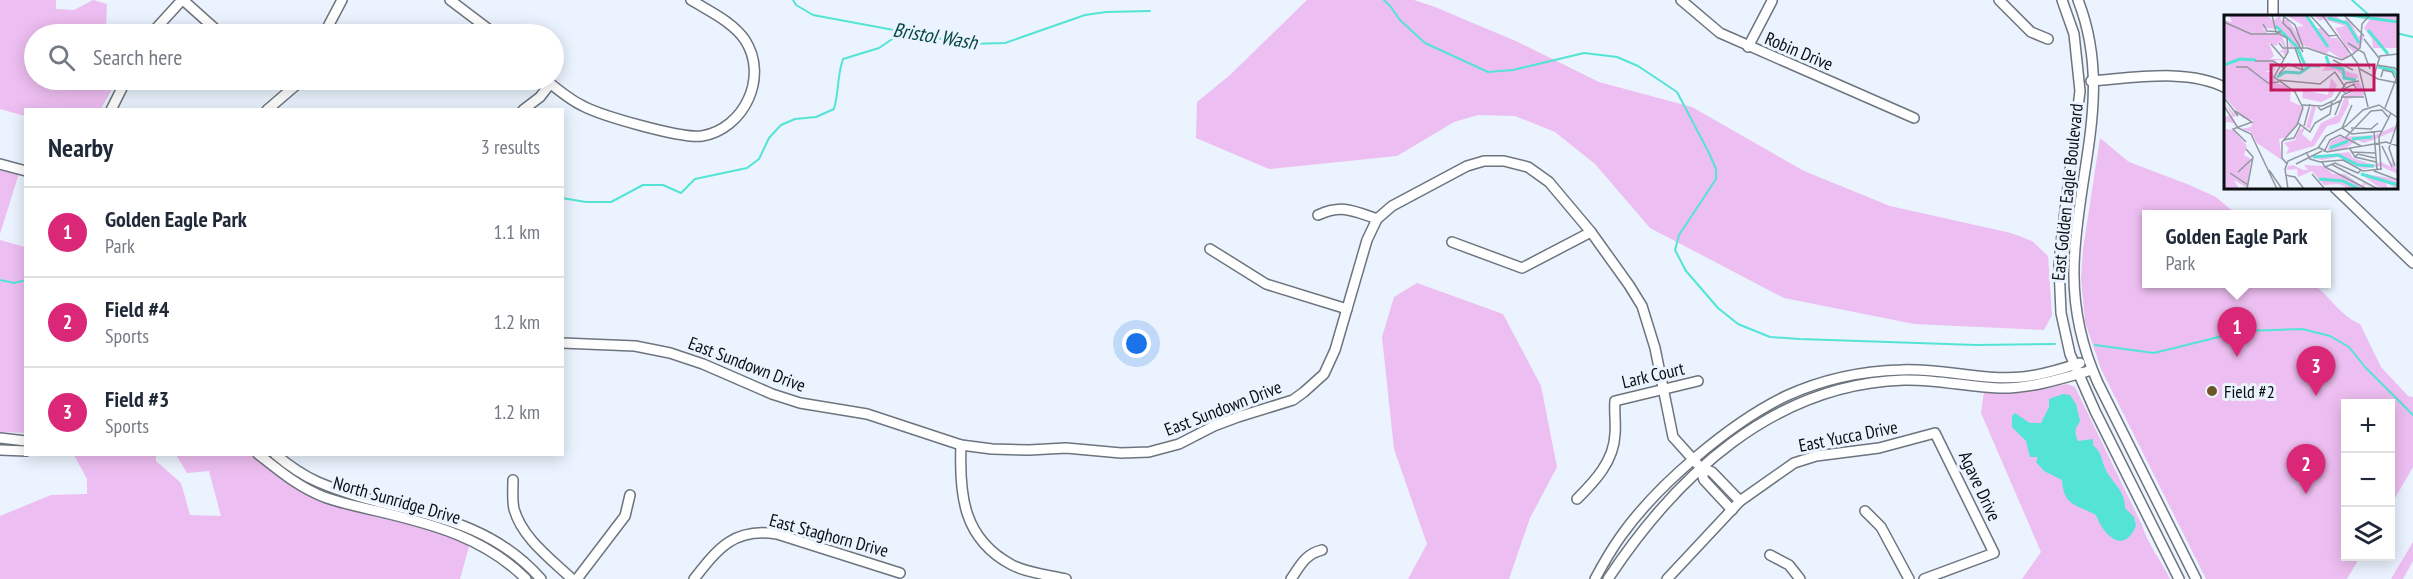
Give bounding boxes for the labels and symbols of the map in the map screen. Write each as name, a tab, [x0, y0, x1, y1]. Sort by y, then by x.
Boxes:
inset map	[2224, 15, 2398, 189]
water label: Bristol Wash	[891, 17, 980, 56]
street label: Robin Drive	[1761, 26, 1837, 76]
street label: East Golden Eagle Boulevard	[2046, 102, 2088, 282]
pin: 1	[2218, 308, 2256, 357]
your location	[1122, 329, 1151, 358]
street label: East Sundown Drive	[685, 331, 809, 397]
pin: 3	[2296, 346, 2336, 396]
street label: Lark Court	[1620, 357, 1686, 393]
street label: East Sundown Drive	[1161, 375, 1285, 441]
place label: Field #2	[2224, 380, 2275, 403]
marker: Field #2	[2205, 384, 2219, 398]
street label: East Yucca Drive	[1796, 415, 1900, 457]
pin: 2	[2286, 444, 2326, 494]
street label: Agave Drive	[1954, 448, 2006, 524]
street label: North Sunridge Drive	[331, 471, 463, 529]
street label: East Staghorn Drive	[767, 508, 891, 562]

